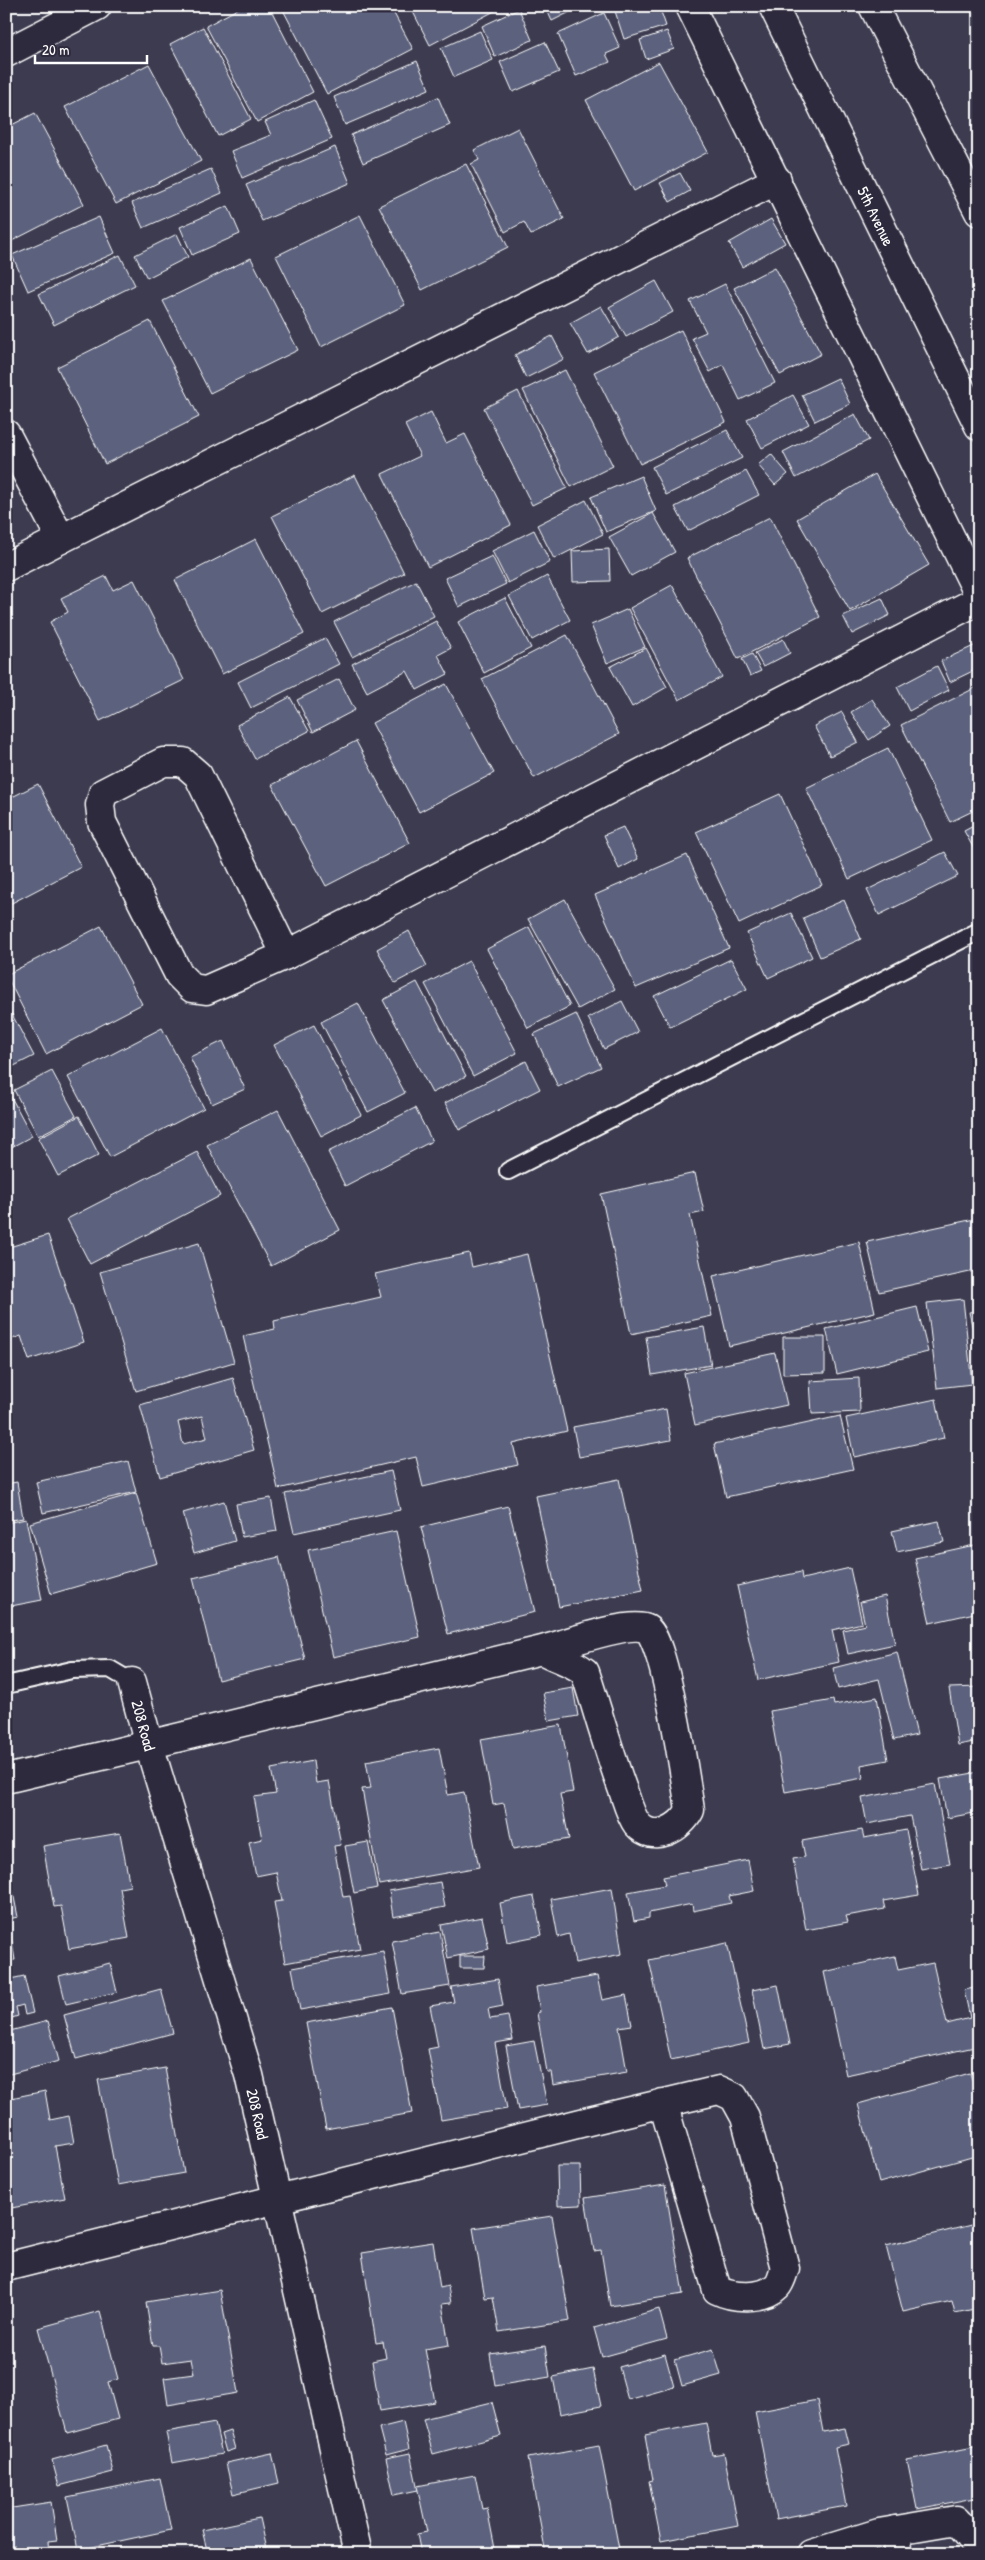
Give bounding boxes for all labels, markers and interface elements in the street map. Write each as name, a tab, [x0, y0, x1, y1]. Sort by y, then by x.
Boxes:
scale bar	[35, 32, 148, 64]
text: 20 m	[42, 39, 69, 60]
street label: 5th Avenue	[852, 183, 900, 250]
street label: 208 Road	[126, 1698, 161, 1753]
street label: 208 Road	[241, 2086, 274, 2142]

